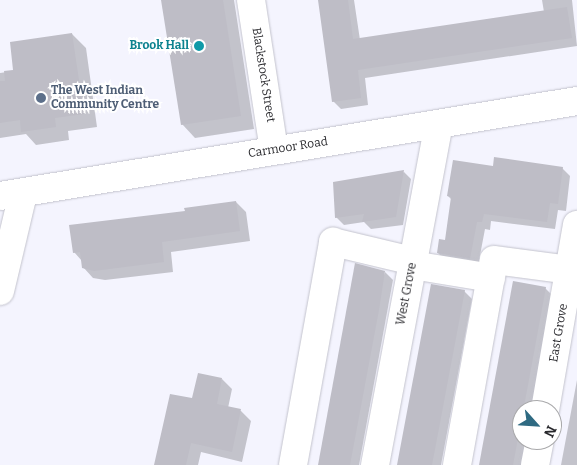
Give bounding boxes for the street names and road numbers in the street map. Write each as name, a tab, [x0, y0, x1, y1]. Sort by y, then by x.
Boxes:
street label: Blackstock Street	[248, 27, 278, 123]
street label: Carmoor Road	[247, 135, 329, 161]
street label: West Grove	[394, 261, 420, 327]
street label: East Grove	[547, 302, 571, 364]

